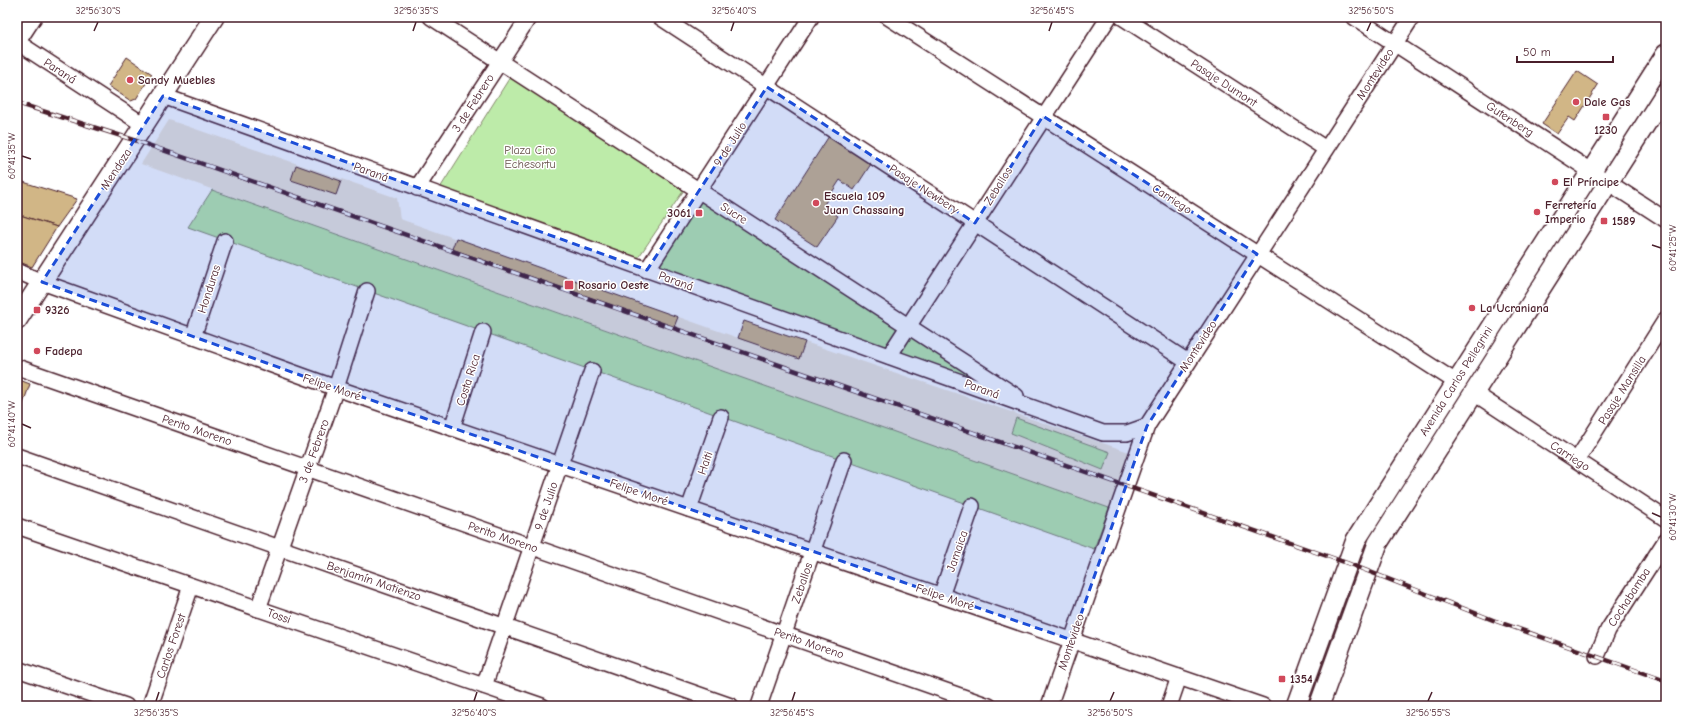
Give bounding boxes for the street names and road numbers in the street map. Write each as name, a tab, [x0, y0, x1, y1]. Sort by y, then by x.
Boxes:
street label: Montevideo	[1353, 46, 1397, 102]
street label: Paraná	[41, 55, 79, 87]
street label: Pasaje Dumont	[1188, 56, 1260, 110]
street label: 3 de Febrero	[449, 71, 497, 135]
street label: Gutenberg	[1484, 99, 1536, 139]
street label: 9 de Julio	[710, 119, 750, 169]
street label: Mendoza	[98, 146, 134, 192]
street label: Paraná	[352, 159, 390, 185]
street label: Pasaje Newbery	[887, 161, 962, 217]
street label: Zeballos	[981, 164, 1015, 208]
street label: Carriego	[1150, 181, 1194, 217]
street label: Sucre	[718, 199, 750, 227]
street label: Honduras	[195, 263, 223, 315]
street label: Paraná	[657, 268, 695, 294]
street label: Montevideo	[1176, 318, 1220, 374]
street label: Avenida Carlos Pellegrini	[1417, 324, 1495, 438]
street label: Costa Rica	[453, 352, 483, 408]
street label: Pasaje Mansilla	[1595, 353, 1649, 427]
street label: Felipe Moré	[301, 370, 363, 404]
street label: Paraná	[963, 376, 1001, 402]
street label: Perito Moreno	[160, 411, 234, 449]
street label: 3 de Febrero	[296, 417, 332, 485]
street label: Carriego	[1548, 438, 1592, 474]
street label: Haiti	[695, 449, 715, 477]
street label: Felipe Moré	[608, 475, 670, 509]
street label: 9 de Julio	[531, 480, 561, 532]
street label: Perito Moreno	[466, 518, 540, 556]
street label: Jamaica	[943, 529, 971, 573]
street label: Benjamín Matienzo	[325, 558, 423, 604]
street label: Zeballos	[789, 561, 815, 605]
street label: Cochabamba	[1605, 565, 1653, 629]
street label: Felipe Moré	[914, 580, 976, 614]
street label: Tossi	[265, 605, 293, 627]
street label: Carlos Forest	[153, 611, 189, 680]
street label: Montevideo	[1055, 612, 1087, 672]
street label: Perito Moreno	[772, 624, 846, 662]

